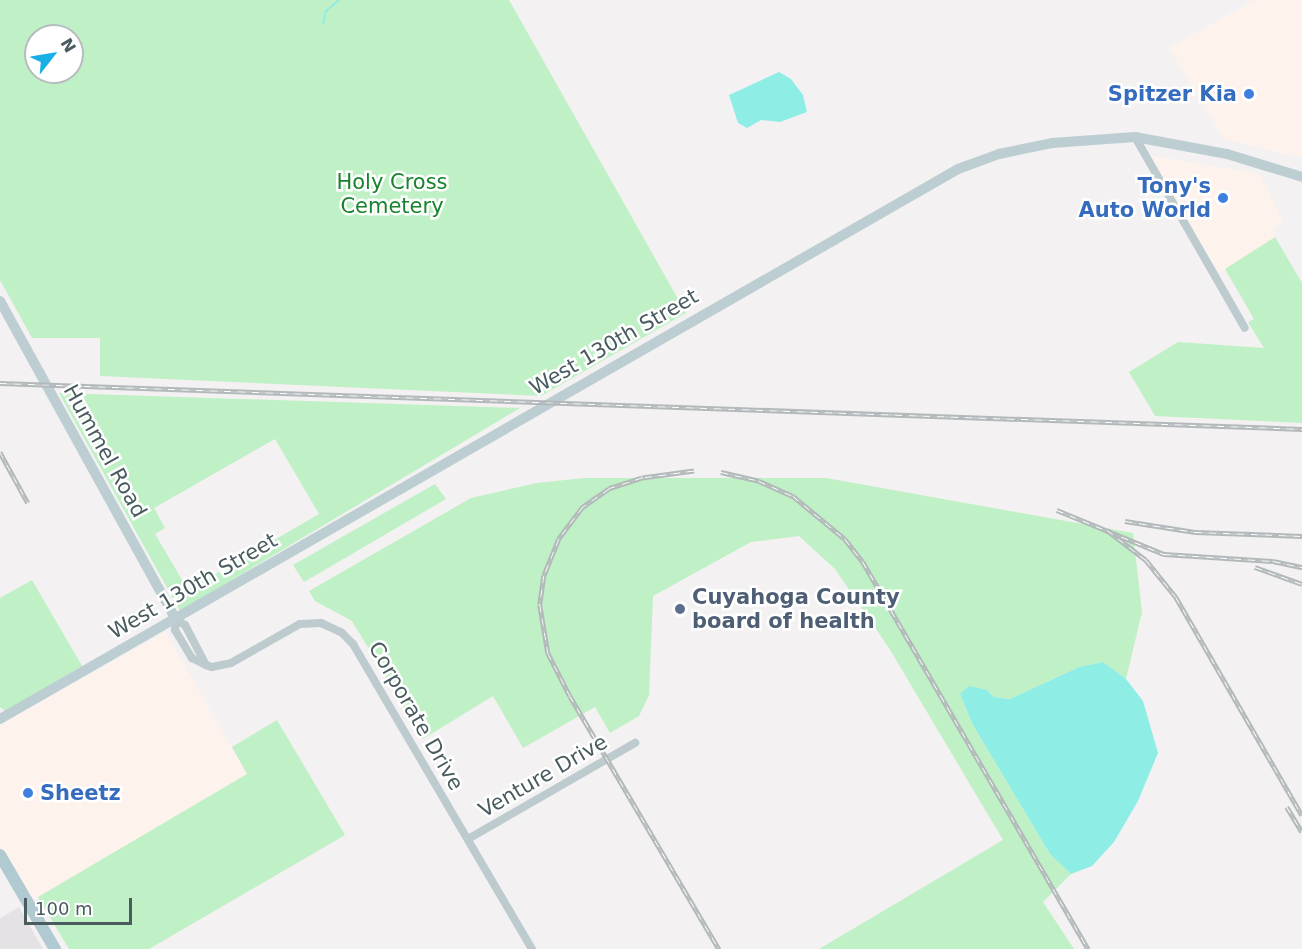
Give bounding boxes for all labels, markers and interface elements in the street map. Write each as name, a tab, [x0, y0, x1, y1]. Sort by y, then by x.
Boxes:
north arrow	[24, 24, 84, 84]
text: N	[57, 35, 80, 56]
place label: Spitzer Kia	[1108, 81, 1237, 107]
marker: Spitzer Kia	[1242, 87, 1256, 101]
park label: Holy Cross Cemetery	[336, 169, 448, 219]
place label: Tony's Auto World	[1079, 173, 1211, 223]
marker: Tony's Auto World	[1216, 191, 1230, 205]
street label: West 130th Street	[525, 283, 703, 401]
street label: Hummel Road	[58, 380, 152, 522]
street label: West 130th Street	[104, 527, 282, 645]
place label: Cuyahoga County board of health	[692, 584, 900, 634]
marker: Cuyahoga County board of health	[673, 602, 687, 616]
street label: Corporate Drive	[363, 637, 469, 795]
street label: Venture Drive	[474, 729, 612, 823]
place label: Sheetz	[40, 780, 121, 806]
marker: Sheetz	[21, 786, 35, 800]
scale bar	[27, 886, 135, 924]
text: 100 m	[35, 898, 93, 919]

